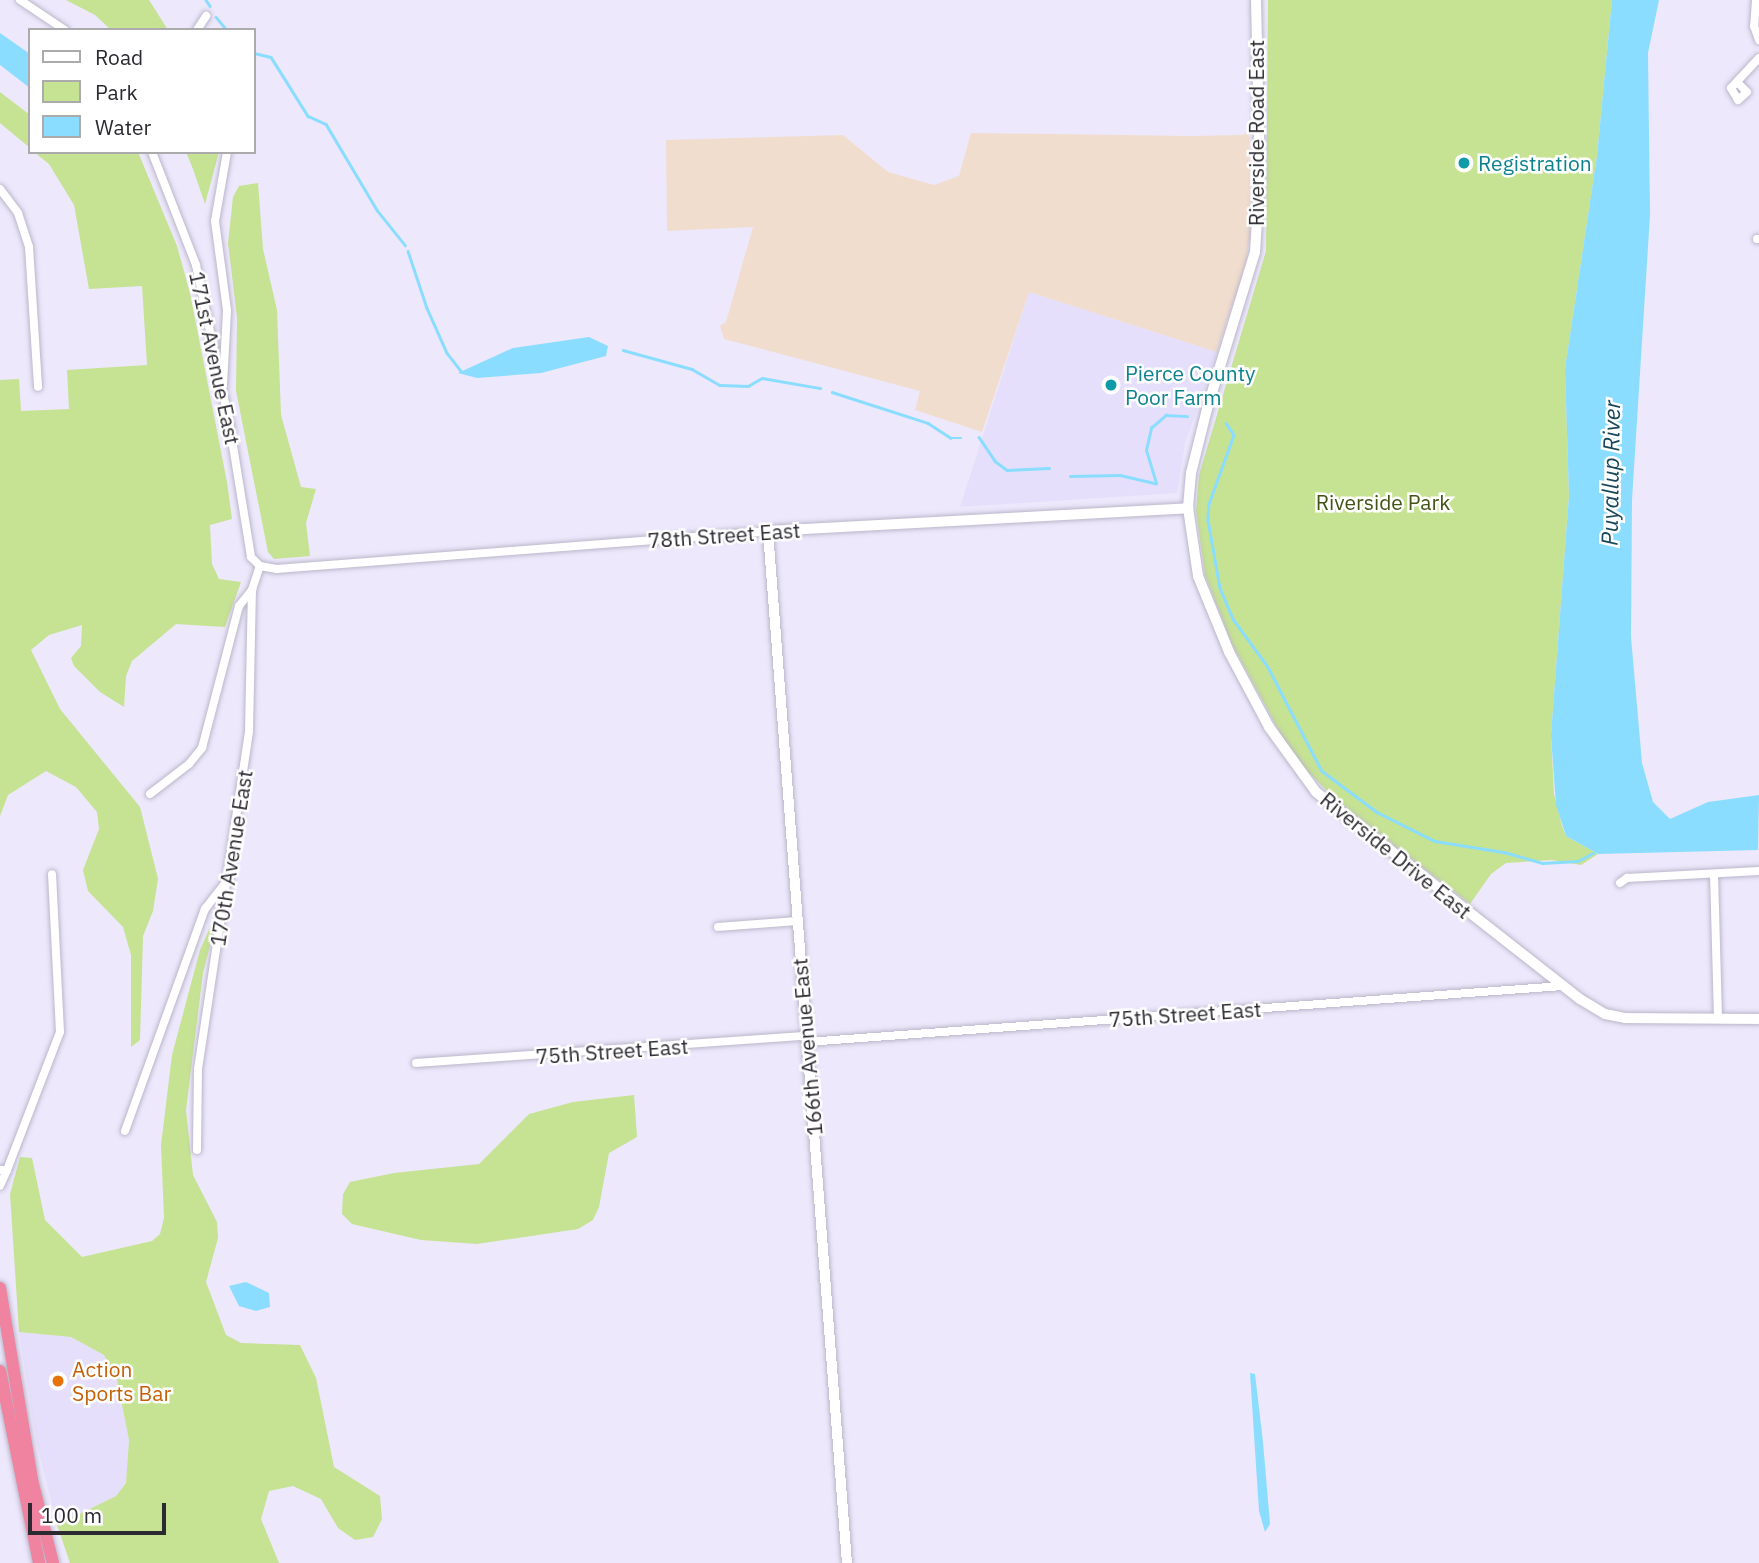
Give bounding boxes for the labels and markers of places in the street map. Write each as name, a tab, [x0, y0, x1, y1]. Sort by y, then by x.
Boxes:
place label: Registration	[1478, 150, 1592, 176]
marker: Registration	[1456, 155, 1472, 171]
place label: Pierce County Poor Farm	[1125, 360, 1256, 410]
marker: Pierce County Poor Farm	[1103, 377, 1119, 393]
place label: Action Sports Bar	[72, 1356, 171, 1406]
marker: Action Sports Bar	[50, 1373, 66, 1389]

